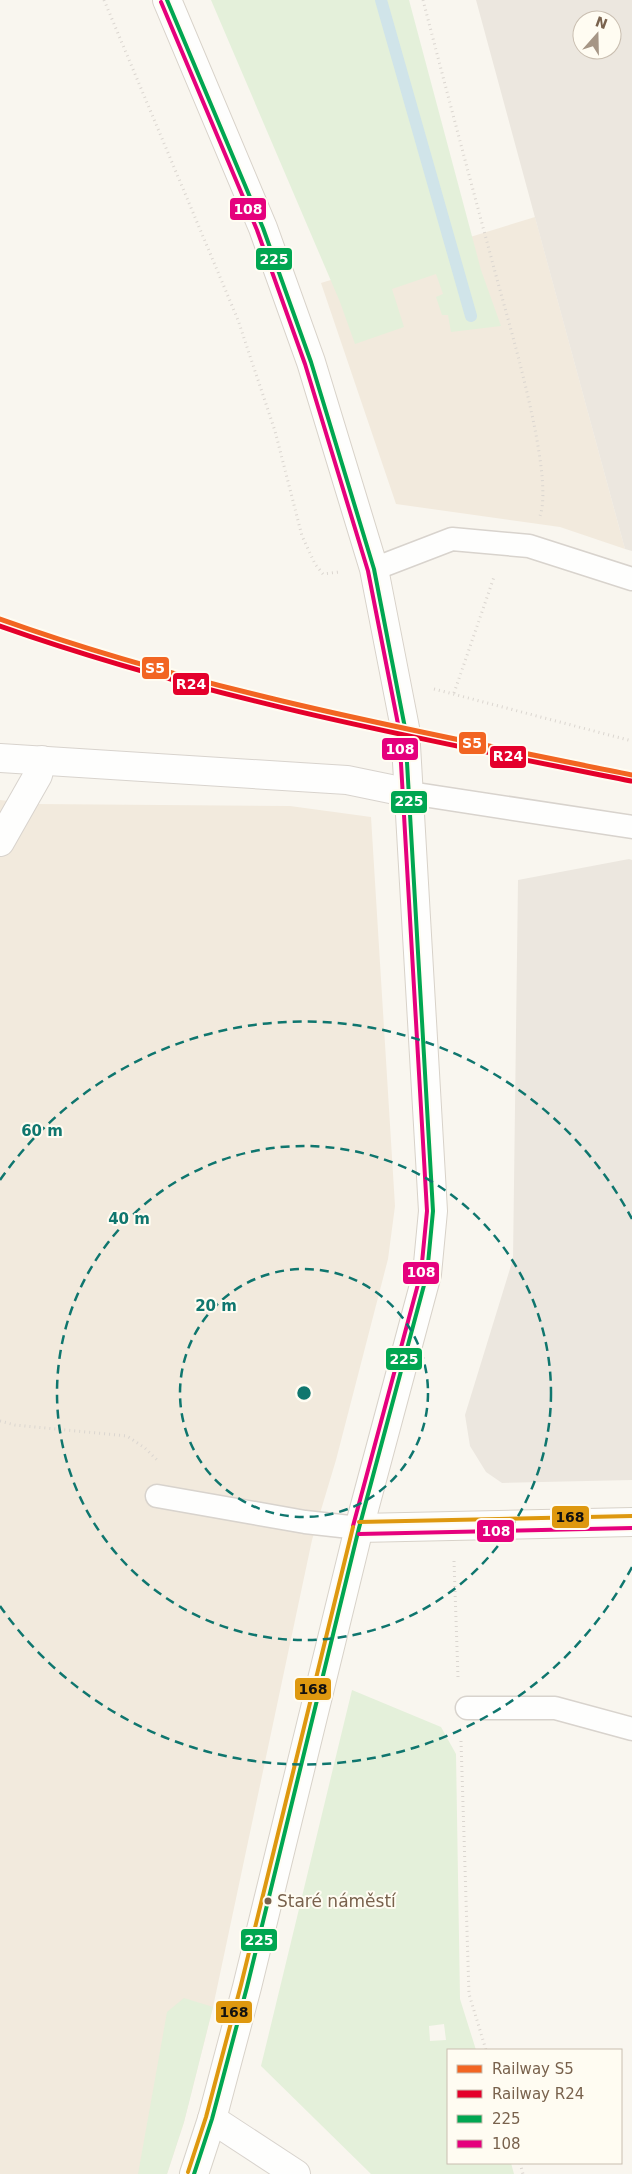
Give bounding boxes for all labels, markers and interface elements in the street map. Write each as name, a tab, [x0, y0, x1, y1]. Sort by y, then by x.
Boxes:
north arrow	[572, 10, 622, 60]
text: N	[593, 13, 610, 32]
line badge: 108	[229, 197, 267, 221]
text: 108	[233, 201, 263, 217]
line badge: 225	[255, 247, 293, 271]
text: 225	[259, 251, 289, 267]
line badge: S5	[141, 656, 170, 680]
text: S5	[145, 660, 165, 676]
line badge: R24	[172, 672, 210, 696]
text: R24	[176, 676, 206, 692]
line badge: S5	[458, 731, 487, 755]
text: S5	[462, 735, 482, 751]
line badge: 108	[381, 737, 419, 761]
text: 108	[385, 741, 415, 757]
line badge: R24	[489, 745, 527, 769]
text: R24	[493, 748, 523, 764]
line badge: 225	[390, 790, 428, 814]
text: 225	[394, 793, 424, 809]
text: 60 m	[21, 1122, 63, 1140]
text: 40 m	[108, 1210, 150, 1228]
line badge: 108	[402, 1261, 440, 1285]
text: 108	[406, 1264, 436, 1280]
text: 20 m	[195, 1297, 237, 1315]
line badge: 225	[385, 1347, 423, 1371]
text: 225	[389, 1351, 419, 1367]
centre of rings	[295, 1384, 313, 1402]
line badge: 168	[551, 1505, 590, 1529]
text: 168	[555, 1509, 585, 1525]
line badge: 108	[476, 1519, 515, 1543]
text: 108	[481, 1523, 511, 1539]
line badge: 168	[294, 1677, 332, 1701]
text: 168	[298, 1681, 328, 1697]
place label: Staré náměstí	[277, 1891, 397, 1911]
marker: Staré náměstí	[263, 1896, 273, 1906]
line badge: 225	[240, 1928, 278, 1952]
text: 225	[244, 1932, 274, 1948]
line badge: 168	[215, 2000, 253, 2024]
text: 168	[219, 2004, 249, 2020]
legend	[447, 2049, 622, 2164]
text: Railway S5	[492, 2060, 574, 2078]
text: Railway R24	[492, 2085, 584, 2103]
text: 225	[492, 2110, 521, 2128]
text: 108	[492, 2135, 521, 2153]

